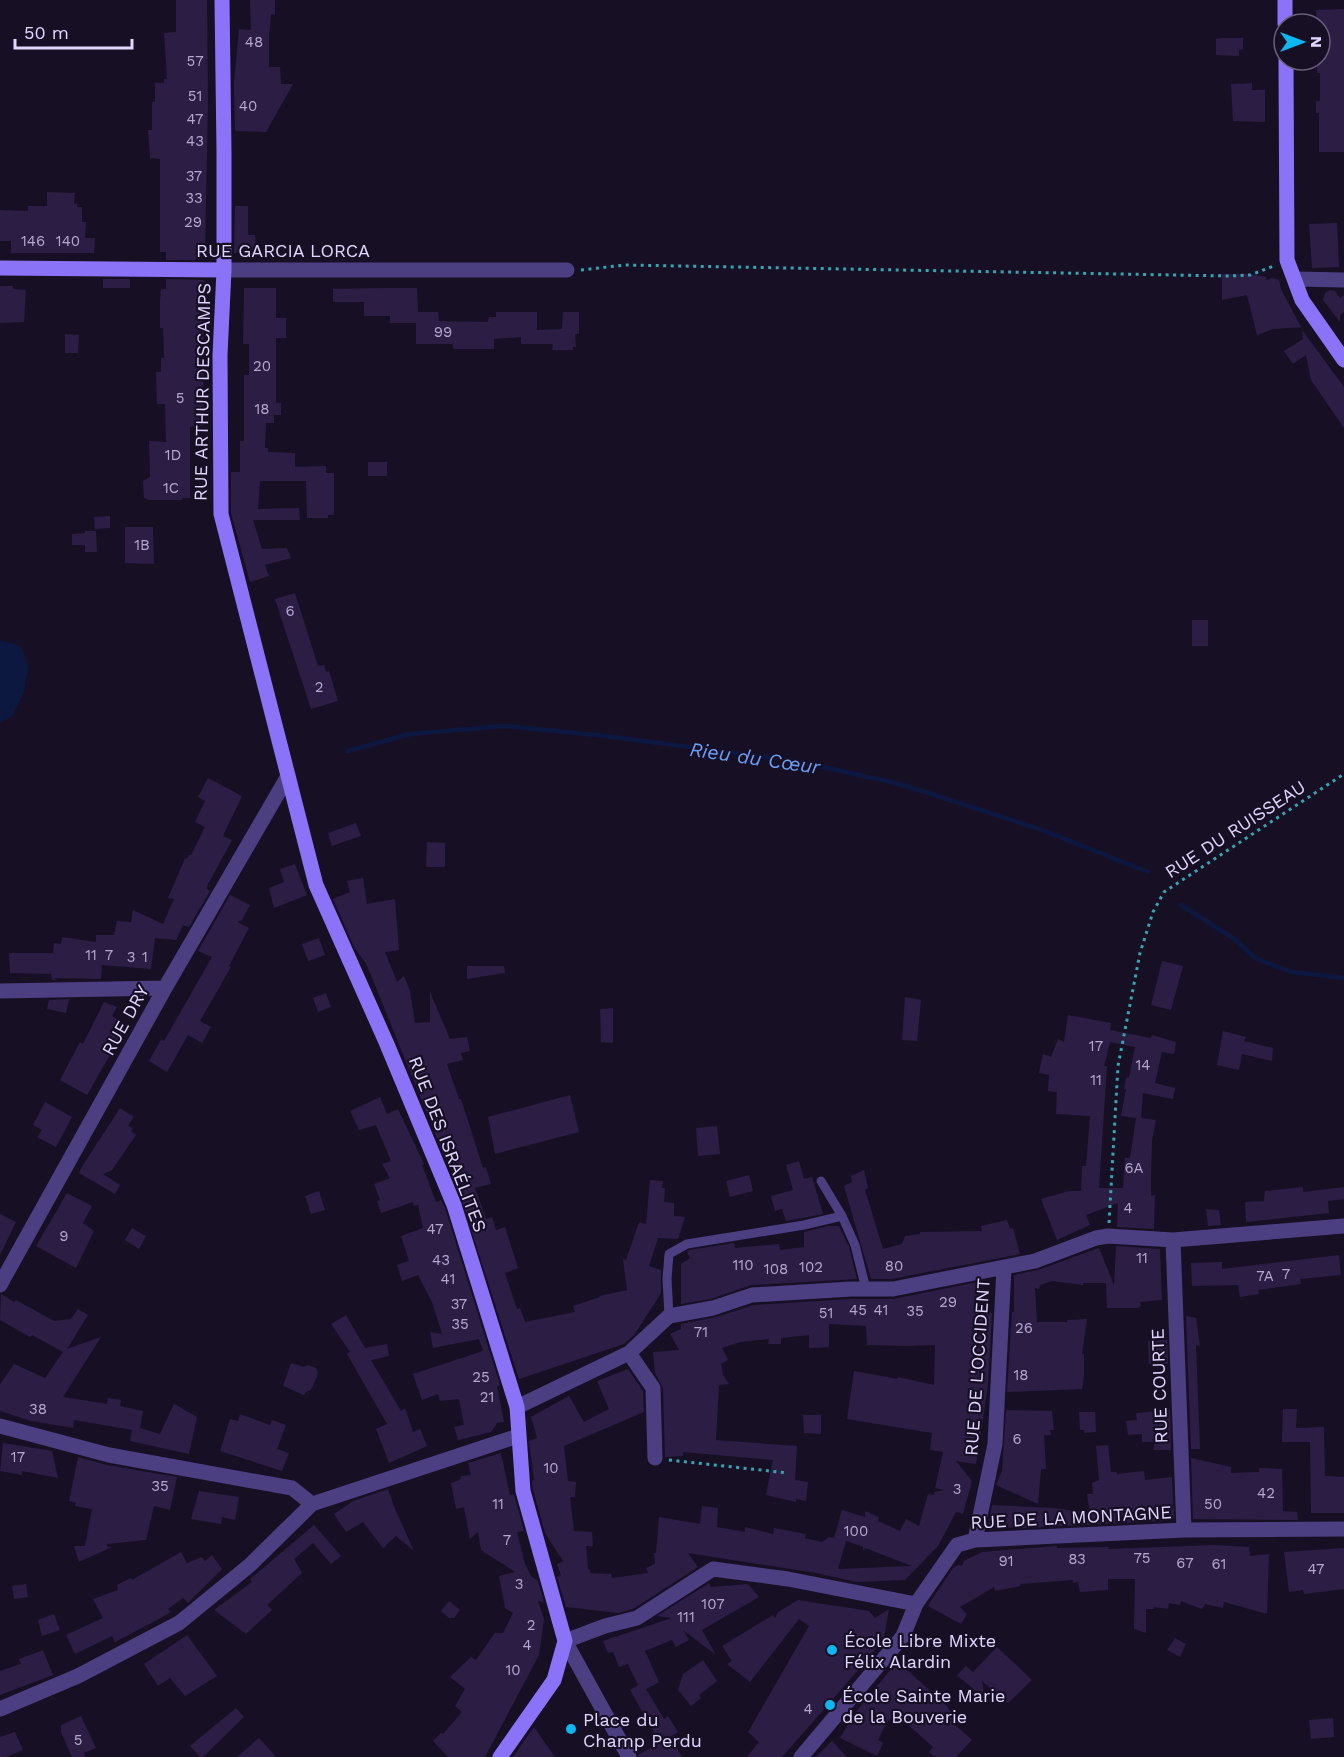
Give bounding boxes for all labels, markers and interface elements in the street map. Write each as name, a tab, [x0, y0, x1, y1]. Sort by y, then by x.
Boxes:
scale bar	[15, 12, 132, 50]
north arrow	[1272, 12, 1332, 72]
text: 50 m	[24, 22, 69, 43]
house number: 48	[245, 33, 263, 51]
text: N	[1307, 36, 1326, 48]
house number: 57	[186, 52, 204, 70]
house number: 51	[188, 87, 202, 105]
house number: 40	[239, 97, 257, 115]
house number: 47	[187, 110, 203, 128]
house number: 43	[186, 132, 204, 150]
house number: 37	[186, 167, 202, 185]
house number: 33	[185, 189, 203, 207]
house number: 29	[184, 213, 202, 231]
house number: 146	[21, 232, 45, 250]
house number: 140	[56, 232, 80, 250]
street label: RUE GARCIA LORCA	[196, 240, 370, 261]
street label: RUE ARTHUR DESCAMPS	[190, 283, 214, 501]
house number: 99	[434, 323, 452, 341]
house number: 20	[253, 357, 271, 375]
house number: 5	[176, 389, 184, 407]
house number: 18	[254, 400, 270, 418]
house number: 1D	[165, 446, 181, 464]
house number: 1C	[163, 479, 179, 497]
house number: 1B	[134, 536, 150, 554]
house number: 6	[285, 602, 295, 620]
house number: 2	[315, 678, 323, 696]
water label: Rieu du Cœur	[688, 737, 823, 779]
street label: RUE DU RUISSEAU	[1161, 776, 1309, 882]
house number: 11	[85, 946, 97, 964]
house number: 7	[105, 946, 113, 964]
house number: 3	[127, 948, 135, 966]
house number: 1	[142, 948, 148, 966]
street label: RUE DRY	[97, 981, 153, 1059]
house number: 17	[1089, 1037, 1103, 1055]
street label: RUE DES ISRAÉLITES	[405, 1053, 491, 1235]
house number: 14	[1135, 1056, 1151, 1074]
house number: 11	[1090, 1071, 1102, 1089]
house number: 6A	[1124, 1159, 1144, 1177]
house number: 4	[1123, 1199, 1133, 1217]
house number: 47	[427, 1220, 443, 1238]
house number: 9	[59, 1227, 69, 1245]
house number: 11	[1136, 1249, 1148, 1267]
house number: 43	[432, 1251, 450, 1269]
house number: 110	[732, 1256, 754, 1274]
house number: 80	[885, 1257, 903, 1275]
house number: 102	[799, 1258, 823, 1276]
house number: 108	[764, 1260, 788, 1278]
house number: 7	[1282, 1265, 1290, 1283]
house number: 7A	[1256, 1267, 1274, 1285]
house number: 41	[441, 1270, 455, 1288]
street label: RUE DE L'OCCIDENT	[960, 1277, 994, 1456]
house number: 29	[939, 1293, 957, 1311]
house number: 37	[451, 1295, 467, 1313]
house number: 45	[849, 1301, 867, 1319]
house number: 41	[874, 1301, 888, 1319]
house number: 35	[906, 1302, 924, 1320]
house number: 51	[819, 1304, 833, 1322]
house number: 35	[451, 1315, 469, 1333]
house number: 26	[1015, 1319, 1033, 1337]
house number: 71	[694, 1323, 708, 1341]
street label: RUE COURTE	[1147, 1328, 1171, 1444]
house number: 18	[1013, 1366, 1029, 1384]
house number: 25	[472, 1368, 490, 1386]
house number: 21	[480, 1388, 494, 1406]
house number: 38	[29, 1400, 47, 1418]
house number: 6	[1012, 1430, 1022, 1448]
house number: 17	[11, 1448, 25, 1466]
house number: 10	[543, 1459, 559, 1477]
house number: 35	[151, 1477, 169, 1495]
house number: 3	[953, 1480, 961, 1498]
house number: 42	[1257, 1484, 1275, 1502]
house number: 11	[492, 1495, 504, 1513]
house number: 50	[1204, 1495, 1222, 1513]
street label: RUE DE LA MONTAGNE	[970, 1501, 1172, 1533]
house number: 100	[844, 1522, 868, 1540]
house number: 7	[503, 1531, 511, 1549]
house number: 75	[1133, 1549, 1151, 1567]
house number: 83	[1068, 1550, 1086, 1568]
house number: 91	[998, 1552, 1014, 1570]
house number: 67	[1176, 1554, 1194, 1572]
house number: 61	[1212, 1555, 1226, 1573]
house number: 47	[1308, 1560, 1324, 1578]
house number: 3	[515, 1575, 523, 1593]
house number: 107	[701, 1595, 725, 1613]
house number: 111	[677, 1608, 695, 1626]
house number: 2	[527, 1616, 535, 1634]
place label: École Libre Mixte Félix Alardin	[844, 1630, 996, 1672]
house number: 4	[522, 1636, 532, 1654]
marker: École Libre Mixte Félix Alardin	[825, 1643, 839, 1657]
house number: 10	[505, 1661, 521, 1679]
place label: École Sainte Marie de la Bouverie	[842, 1685, 1005, 1727]
marker: École Sainte Marie de la Bouverie	[823, 1698, 837, 1712]
house number: 4	[803, 1700, 813, 1718]
place label: Place du Champ Perdu	[583, 1709, 702, 1751]
marker: Place du Champ Perdu	[564, 1722, 578, 1736]
house number: 5	[74, 1731, 82, 1749]

